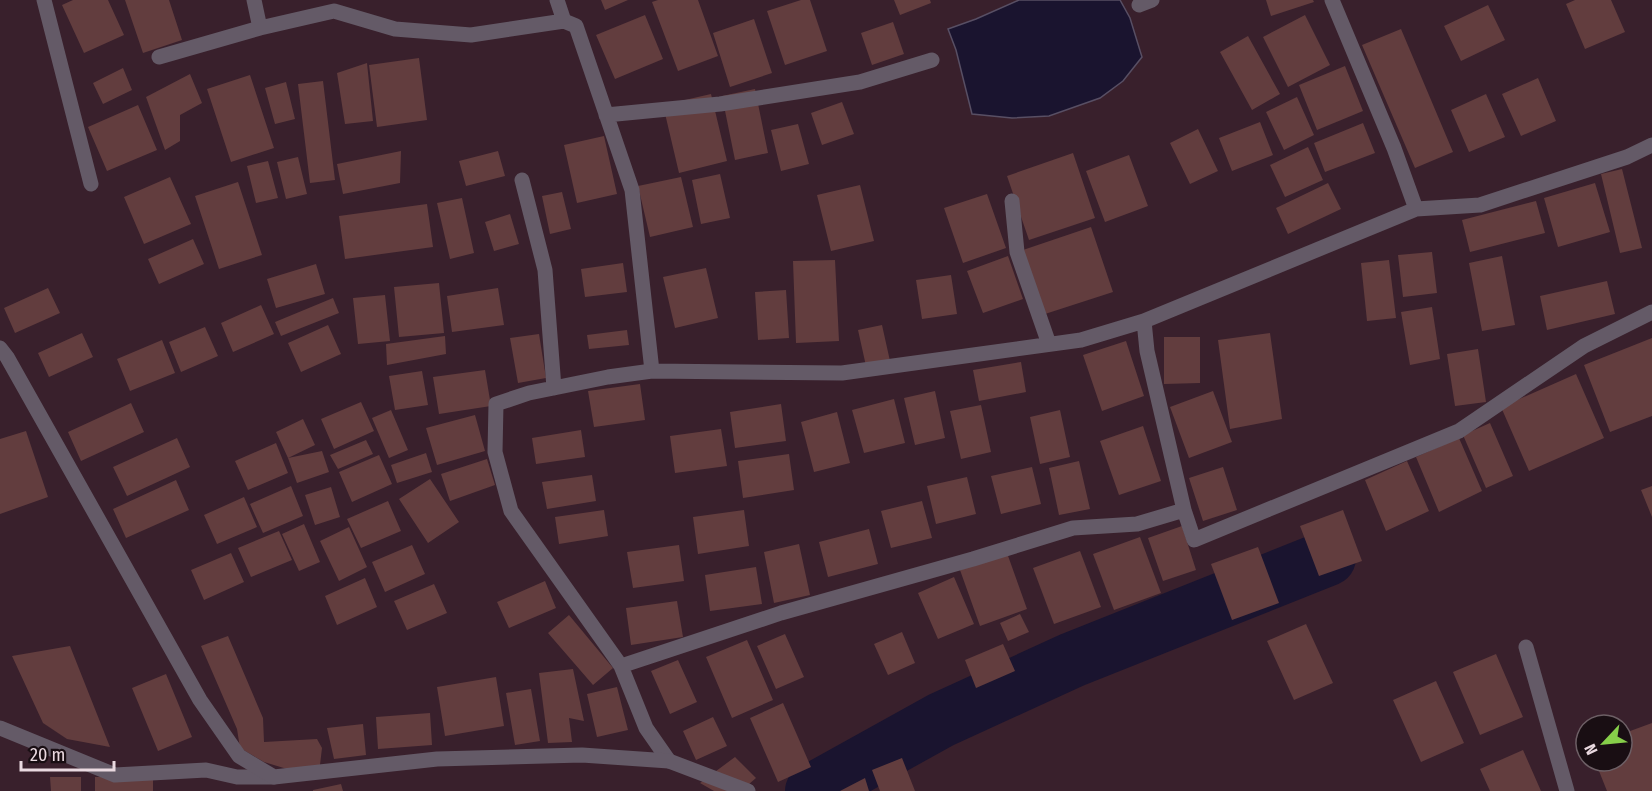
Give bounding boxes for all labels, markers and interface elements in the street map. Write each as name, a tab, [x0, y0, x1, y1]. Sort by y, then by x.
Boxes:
north arrow	[1574, 713, 1634, 773]
scale bar	[21, 734, 114, 772]
text: N	[1580, 741, 1602, 758]
text: 20 m	[30, 744, 65, 766]

